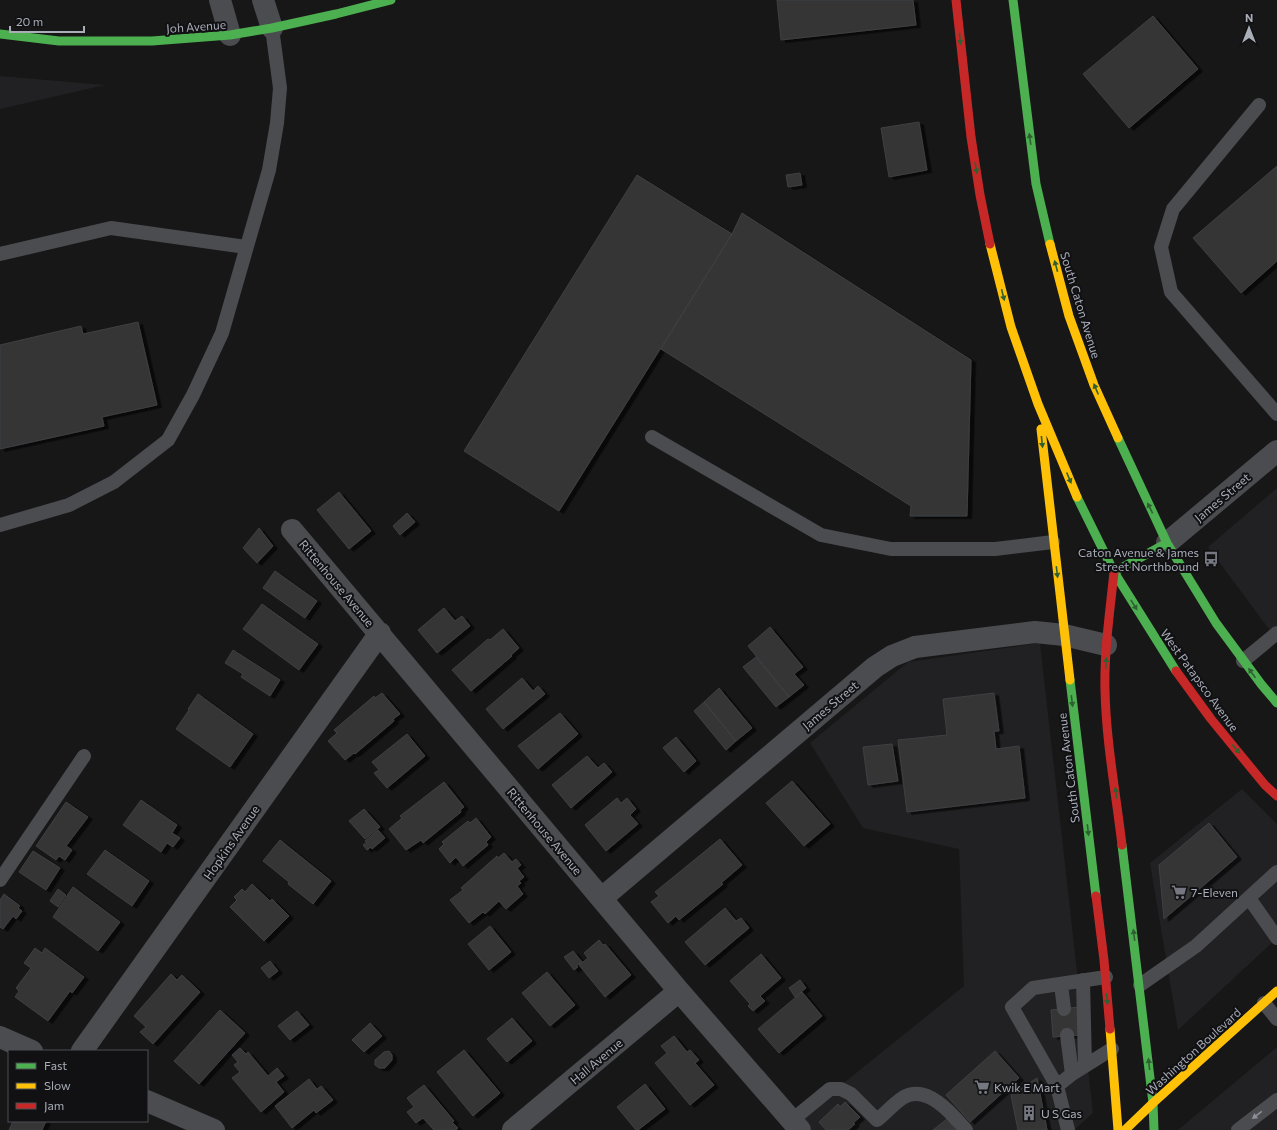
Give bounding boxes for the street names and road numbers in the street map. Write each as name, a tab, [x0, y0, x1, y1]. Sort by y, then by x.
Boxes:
street label: Joh Avenue	[166, 17, 226, 36]
street label: South Caton Avenue	[1058, 250, 1104, 360]
street label: James Street	[1191, 470, 1253, 525]
street label: Rittenhouse Avenue	[297, 537, 377, 629]
street label: West Patapsco Avenue	[1158, 626, 1242, 734]
street label: James Street	[799, 678, 861, 733]
street label: South Caton Avenue	[1054, 712, 1082, 824]
street label: Rittenhouse Avenue	[505, 785, 585, 877]
street label: Hopkins Avenue	[200, 802, 262, 882]
street label: Washington Boulevard	[1143, 1005, 1243, 1097]
street label: Hall Avenue	[567, 1035, 625, 1087]

